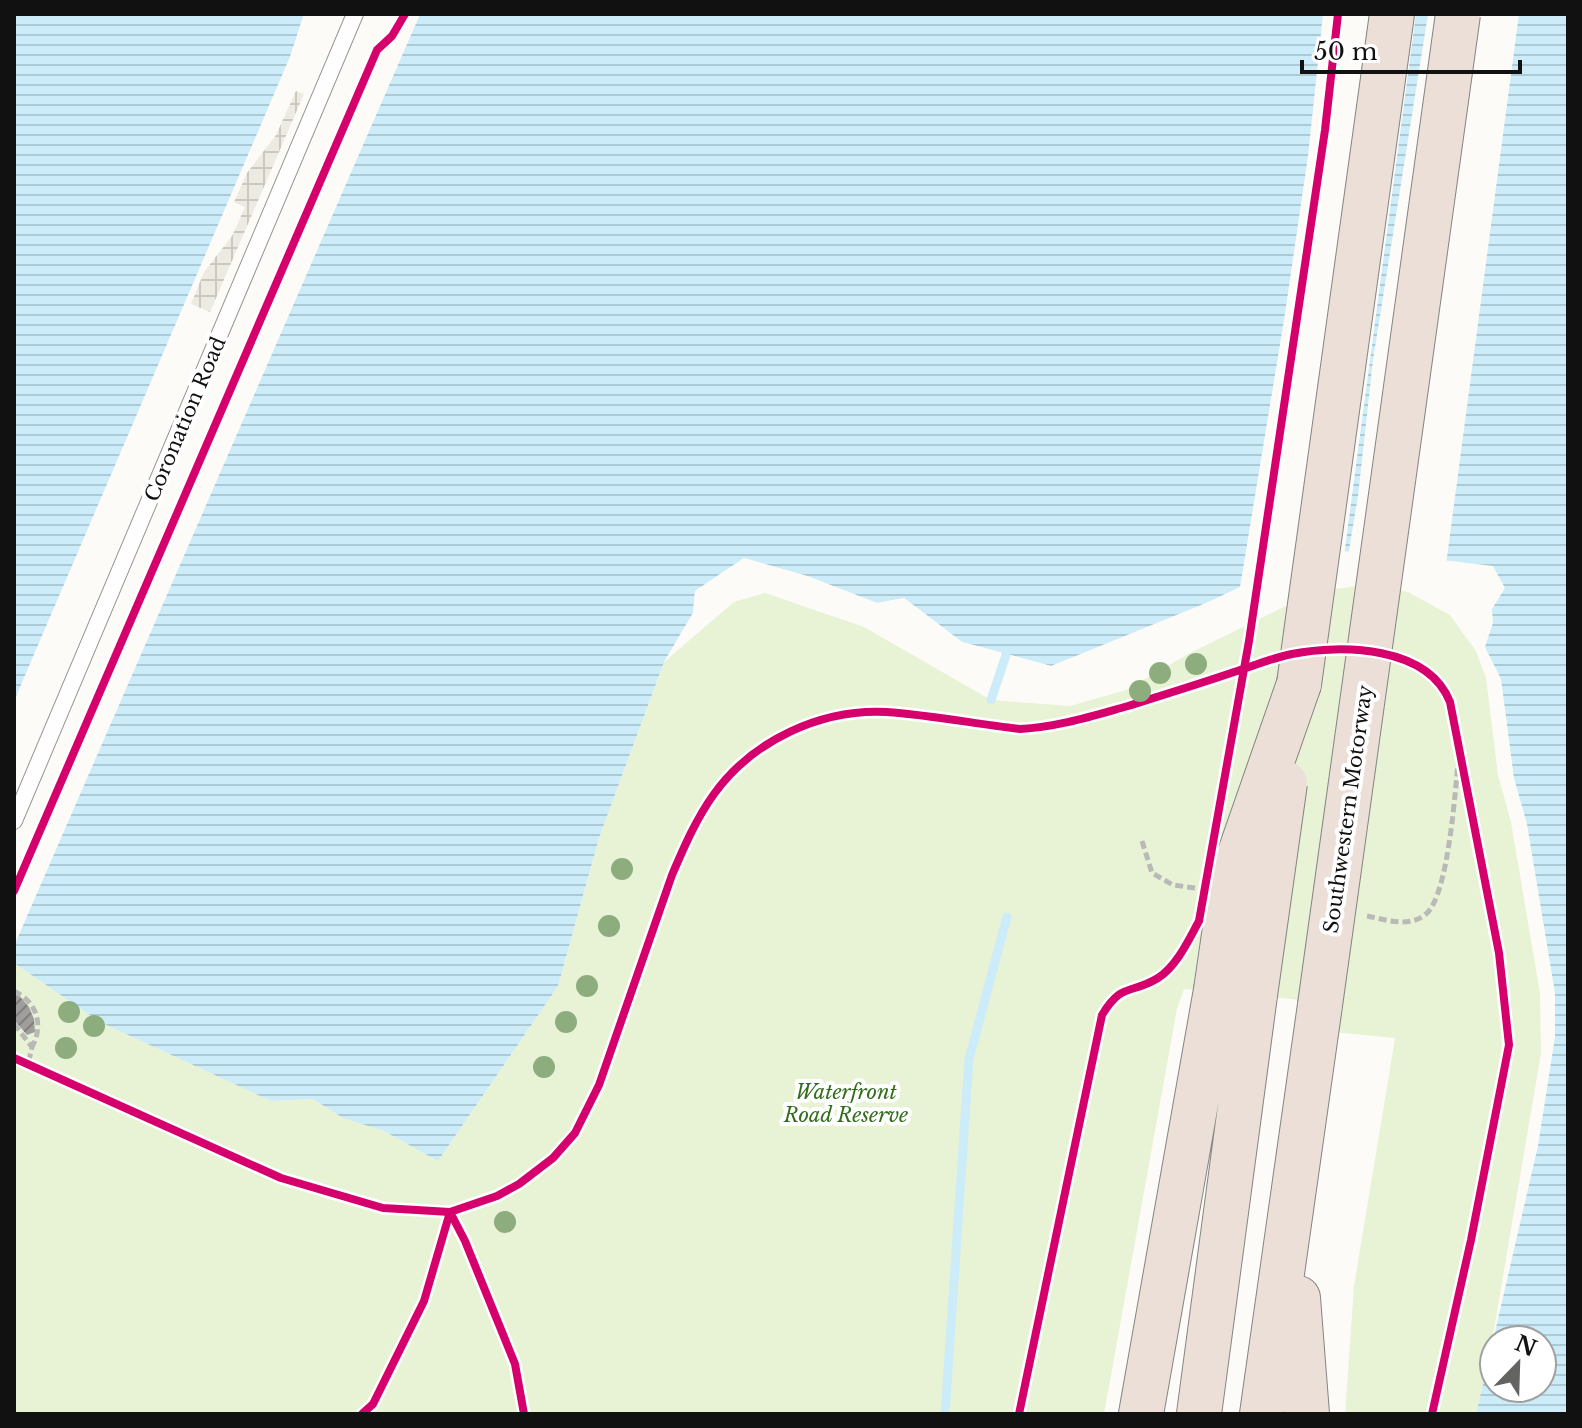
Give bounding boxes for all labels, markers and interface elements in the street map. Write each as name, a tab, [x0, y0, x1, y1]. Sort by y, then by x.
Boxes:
scale bar	[1302, 24, 1520, 74]
text: 50 m	[1314, 37, 1378, 66]
street label: Coronation Road	[139, 333, 231, 505]
street label: Southwestern Motorway	[1319, 683, 1377, 935]
park label: Waterfront Road Reserve	[783, 1080, 908, 1127]
north arrow	[1478, 1324, 1558, 1404]
text: N	[1511, 1330, 1541, 1363]

